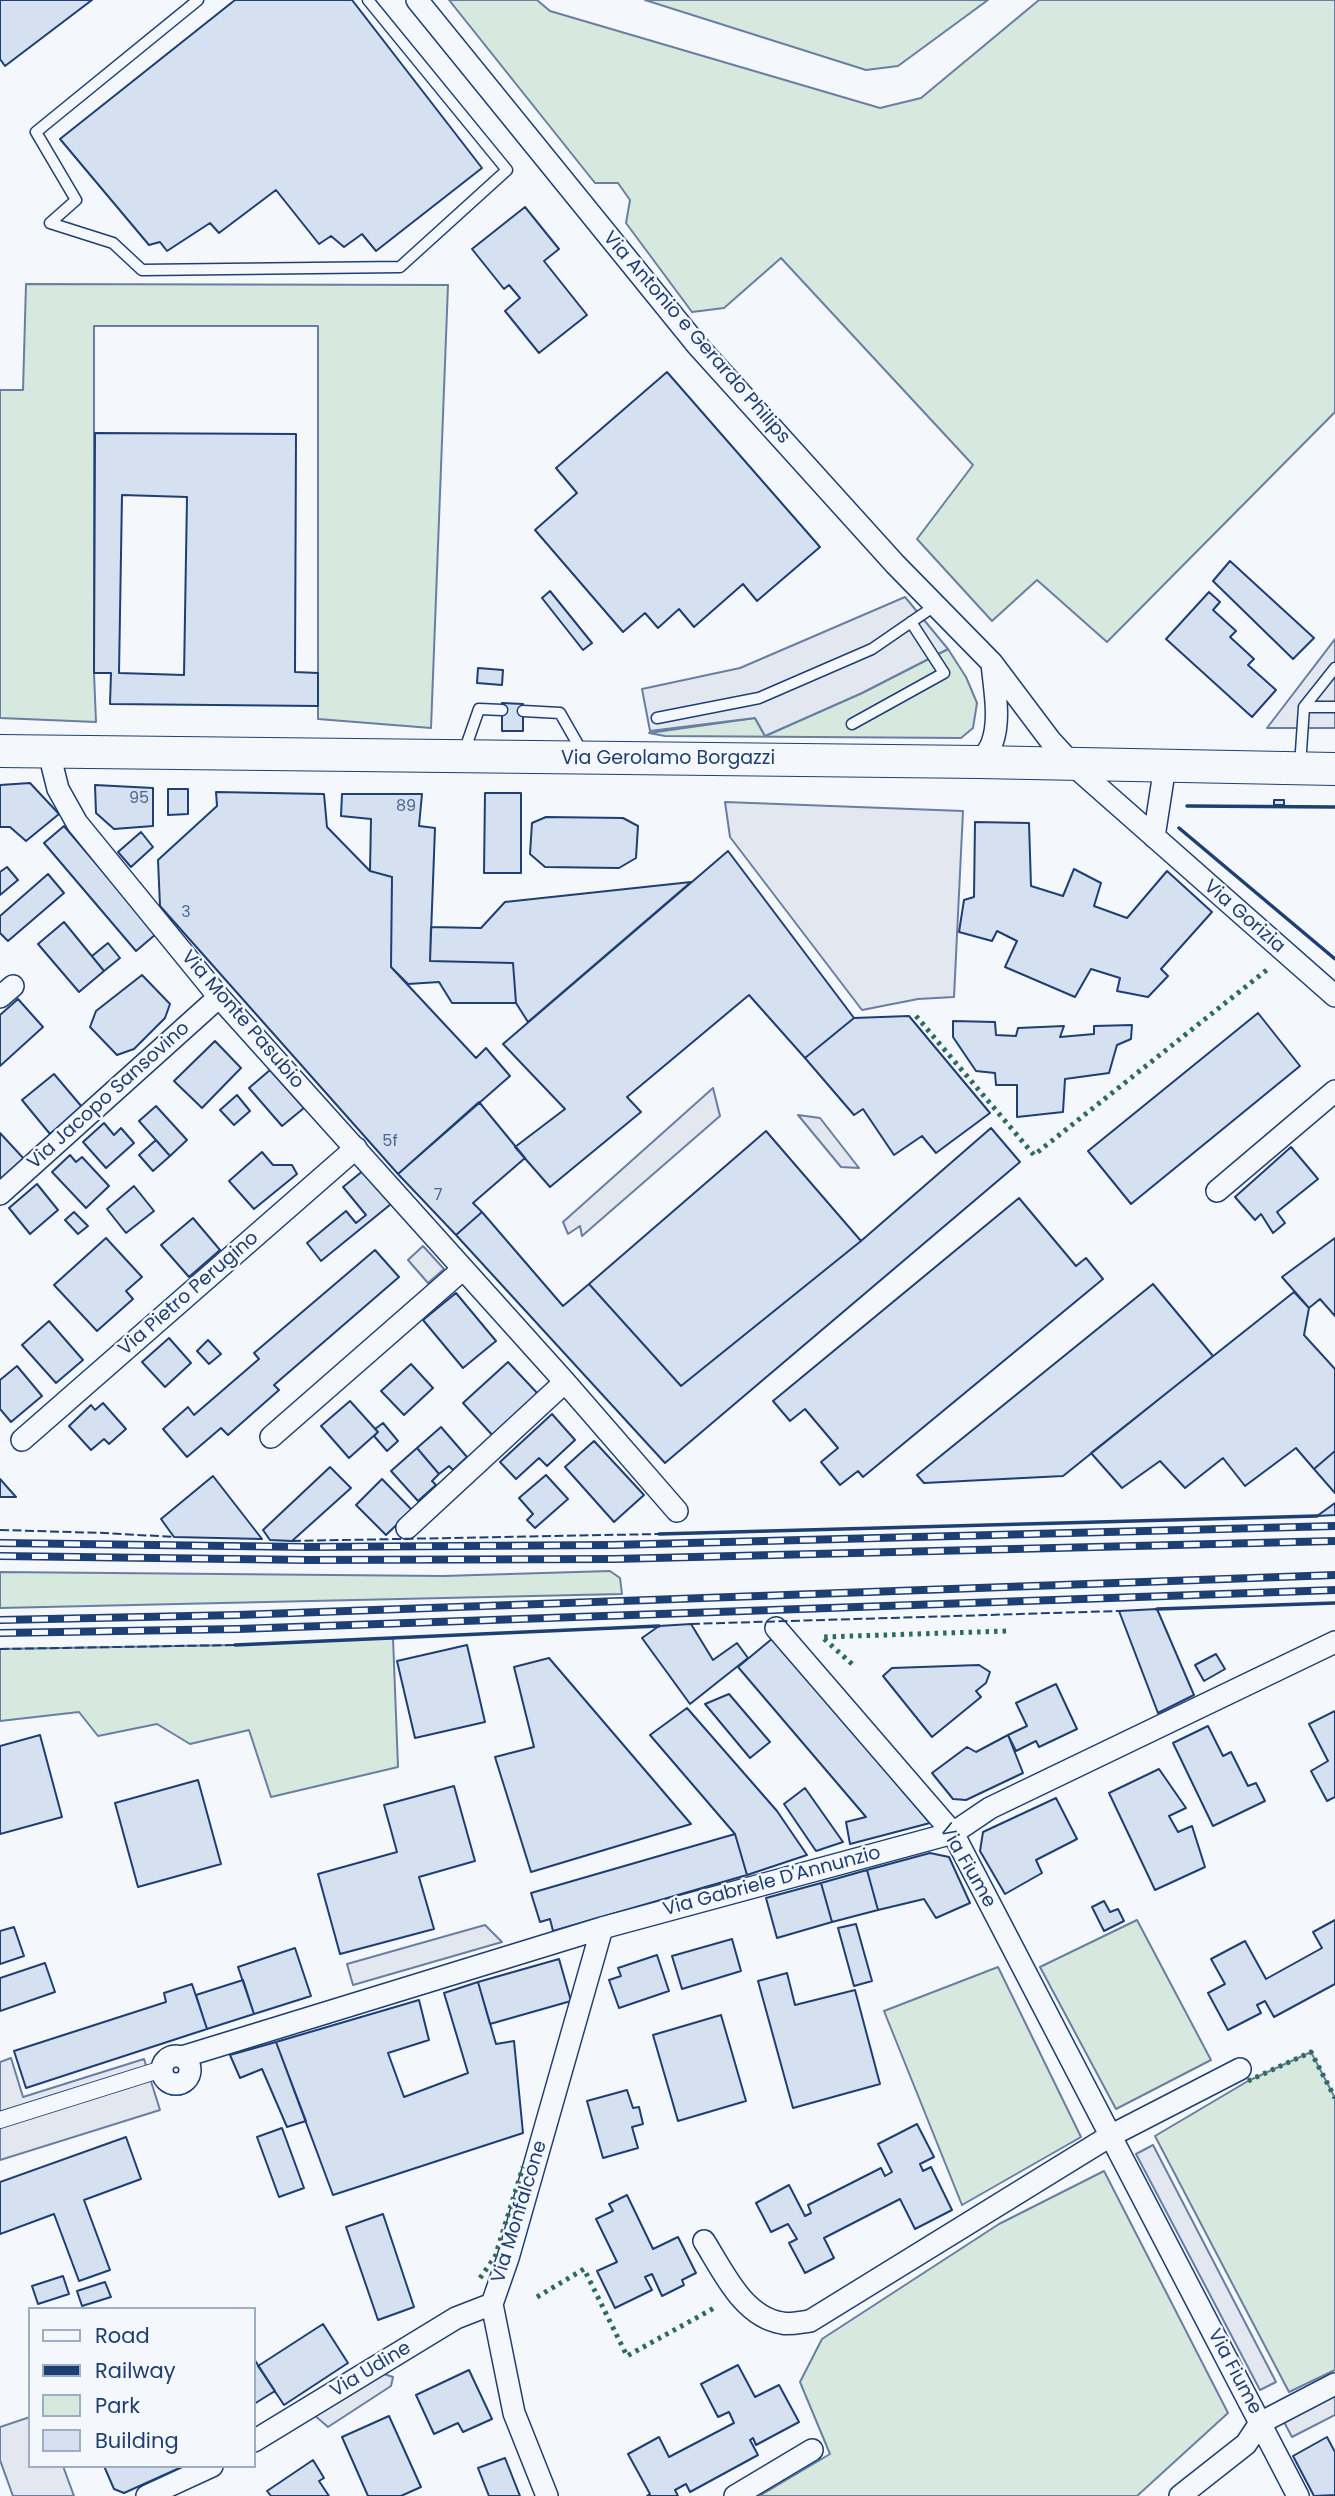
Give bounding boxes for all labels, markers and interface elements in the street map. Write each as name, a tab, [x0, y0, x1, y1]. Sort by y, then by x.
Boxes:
street label: Via Antonio e Gerardo Philips	[598, 227, 794, 449]
street label: Via Gerolamo Borgazzi	[561, 748, 775, 770]
house number: 95	[129, 789, 149, 809]
house number: 89	[396, 797, 416, 817]
street label: Via Gorizia	[1199, 875, 1289, 959]
house number: 3	[181, 903, 191, 923]
street label: Via Monte Pasubio	[176, 946, 308, 1094]
street label: Via Jacopo Sansovino	[23, 1017, 195, 1175]
house number: 5f	[382, 1132, 398, 1152]
house number: 7	[434, 1186, 442, 1206]
street label: Via Pietro Perugino	[114, 1227, 264, 1361]
street label: Via Fiume	[934, 1820, 1000, 1912]
street label: Via Gabriele D'Annunzio	[661, 1842, 883, 1922]
street label: Via Monfalcone	[488, 2138, 552, 2286]
legend	[28, 2307, 256, 2468]
text: Road	[95, 2321, 150, 2350]
street label: Via Fiume	[1202, 2326, 1266, 2418]
street label: Via Udine	[327, 2337, 415, 2403]
text: Railway	[95, 2356, 176, 2385]
text: Park	[95, 2391, 140, 2420]
text: Building	[95, 2426, 179, 2455]

